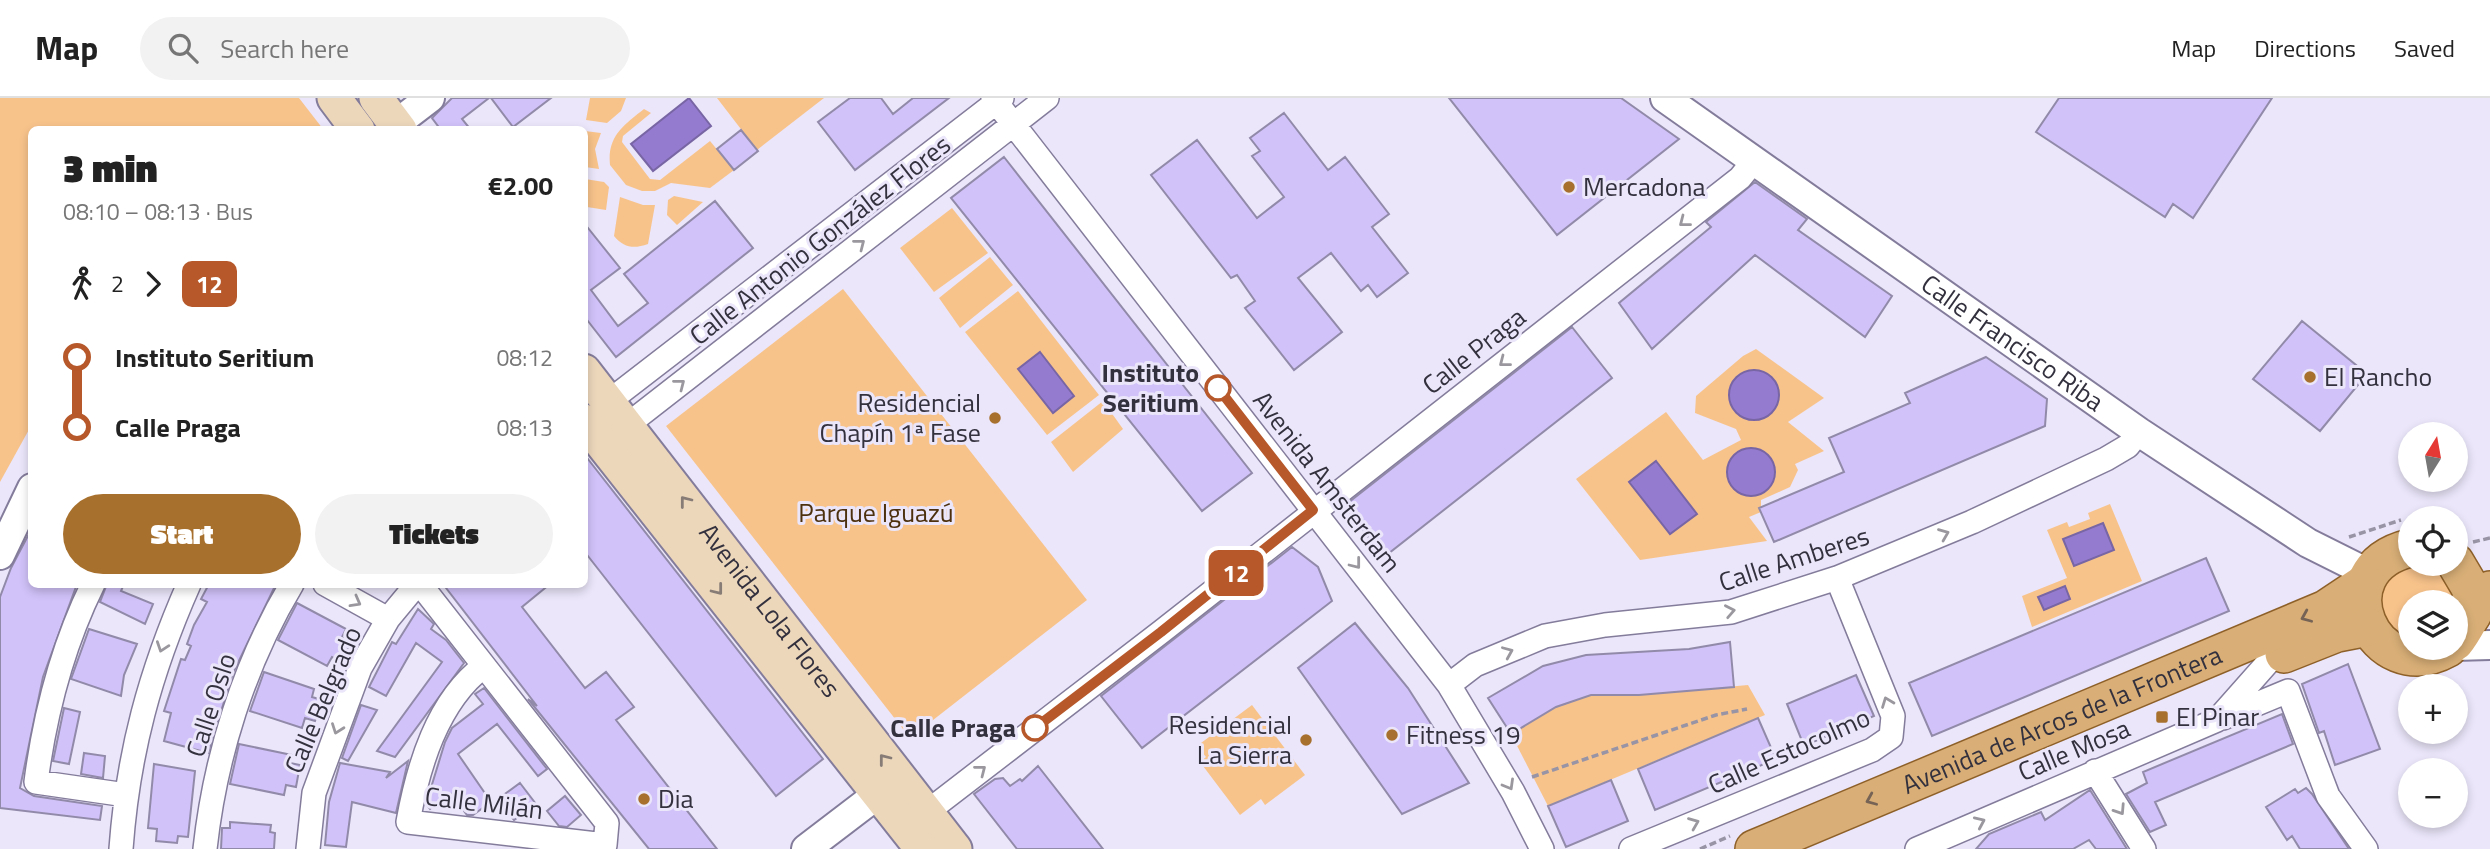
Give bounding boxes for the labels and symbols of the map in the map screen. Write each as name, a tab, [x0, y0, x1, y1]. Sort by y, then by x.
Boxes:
street label: Calle Antonio González Flores	[681, 125, 959, 354]
place label: Mercadona	[1583, 167, 1705, 206]
marker: Mercadona	[1561, 179, 1577, 195]
one-way arrow	[1679, 214, 1691, 227]
one-way arrow	[852, 240, 864, 253]
street label: Calle Francisco Riba	[1913, 264, 2112, 420]
street label: Calle Praga	[1414, 298, 1534, 403]
place label: Instituto Seritium	[1102, 353, 1199, 422]
one-way arrow	[1500, 354, 1512, 367]
place label: El Rancho	[2324, 357, 2432, 396]
marker: El Rancho	[2302, 369, 2318, 385]
marker: Instituto Seritium	[1205, 375, 1231, 401]
one-way arrow	[672, 380, 685, 392]
street label: Avenida Amsterdam	[1244, 382, 1411, 581]
place label: Residencial Chapín 1ª Fase	[819, 383, 981, 452]
marker: Residencial Chapín 1ª Fase	[987, 410, 1003, 426]
north arrow	[2398, 422, 2468, 492]
park label: Parque Iguazú	[798, 493, 954, 532]
one-way arrow	[680, 497, 693, 509]
street label: Avenida Lola Flores	[690, 515, 850, 705]
street label: Calle Amberes	[1714, 516, 1874, 601]
one-way arrow	[1937, 528, 1949, 542]
line badge: 12	[1204, 550, 1268, 596]
one-way arrow	[1347, 556, 1360, 569]
one-way arrow	[709, 583, 722, 595]
one-way arrow	[349, 594, 362, 607]
one-way arrow	[1724, 605, 1736, 620]
one-way arrow	[2301, 609, 2313, 623]
street label: Calle Belgrado	[274, 620, 371, 779]
street label: Avenida de Arcos de la Frontera	[1896, 635, 2228, 804]
one-way arrow	[156, 641, 170, 653]
one-way arrow	[1501, 646, 1513, 660]
street label: Calle Oslo	[175, 648, 246, 762]
one-way arrow	[1881, 696, 1895, 708]
street label: Calle Estocolmo	[1702, 697, 1876, 804]
place label: El Pinar	[2176, 697, 2259, 736]
place label: Residencial La Sierra	[1168, 705, 1292, 774]
place label: Calle Praga	[890, 708, 1016, 747]
street label: Calle Mosa	[2012, 708, 2136, 791]
marker: El Pinar	[2154, 709, 2170, 725]
marker: Calle Praga	[1022, 715, 1048, 741]
place label: Fitness 19	[1406, 715, 1521, 754]
one-way arrow	[331, 722, 345, 734]
marker: Fitness 19	[1384, 727, 1400, 743]
marker: Residencial La Sierra	[1298, 732, 1314, 748]
one-way arrow	[880, 754, 893, 766]
one-way arrow	[973, 766, 985, 779]
street label: Calle Milán	[423, 776, 545, 829]
one-way arrow	[1501, 778, 1514, 791]
place label: Dia	[658, 779, 694, 818]
marker: Dia	[636, 791, 652, 807]
one-way arrow	[1865, 792, 1878, 806]
one-way arrow	[2112, 802, 2124, 815]
one-way arrow	[1972, 816, 1985, 830]
one-way arrow	[1687, 817, 1700, 831]

